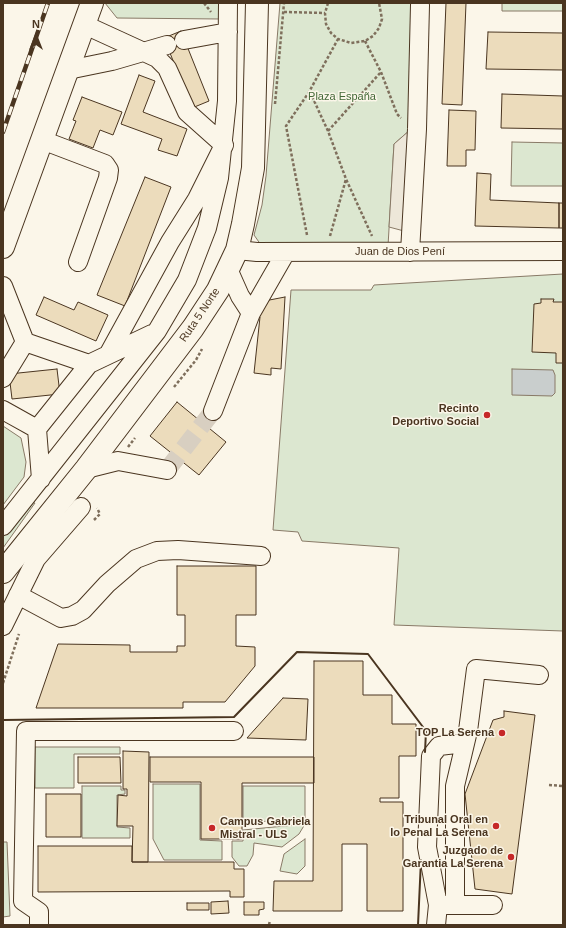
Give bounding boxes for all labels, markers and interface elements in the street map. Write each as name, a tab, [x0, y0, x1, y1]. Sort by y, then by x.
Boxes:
north arrow	[16, 16, 56, 56]
text: N	[32, 18, 40, 30]
park label: Plaza España	[308, 90, 376, 104]
street label: Juan de Dios Pení	[355, 245, 445, 259]
street label: Ruta 5 Norte	[177, 285, 223, 345]
place label: Recinto Deportivo Social	[392, 402, 479, 428]
marker: Recinto Deportivo Social	[482, 410, 492, 420]
place label: TOP La Serena	[416, 726, 494, 740]
marker: TOP La Serena	[497, 728, 507, 738]
place label: Tribunal Oral en lo Penal La Serena	[390, 813, 488, 839]
place label: Campus Gabriela Mistral - ULS	[220, 815, 310, 841]
marker: Tribunal Oral en lo Penal La Serena	[491, 821, 501, 831]
marker: Campus Gabriela Mistral - ULS	[207, 823, 217, 833]
place label: Juzgado de Garantia La Serena	[403, 844, 503, 870]
marker: Juzgado de Garantia La Serena	[506, 852, 516, 862]

